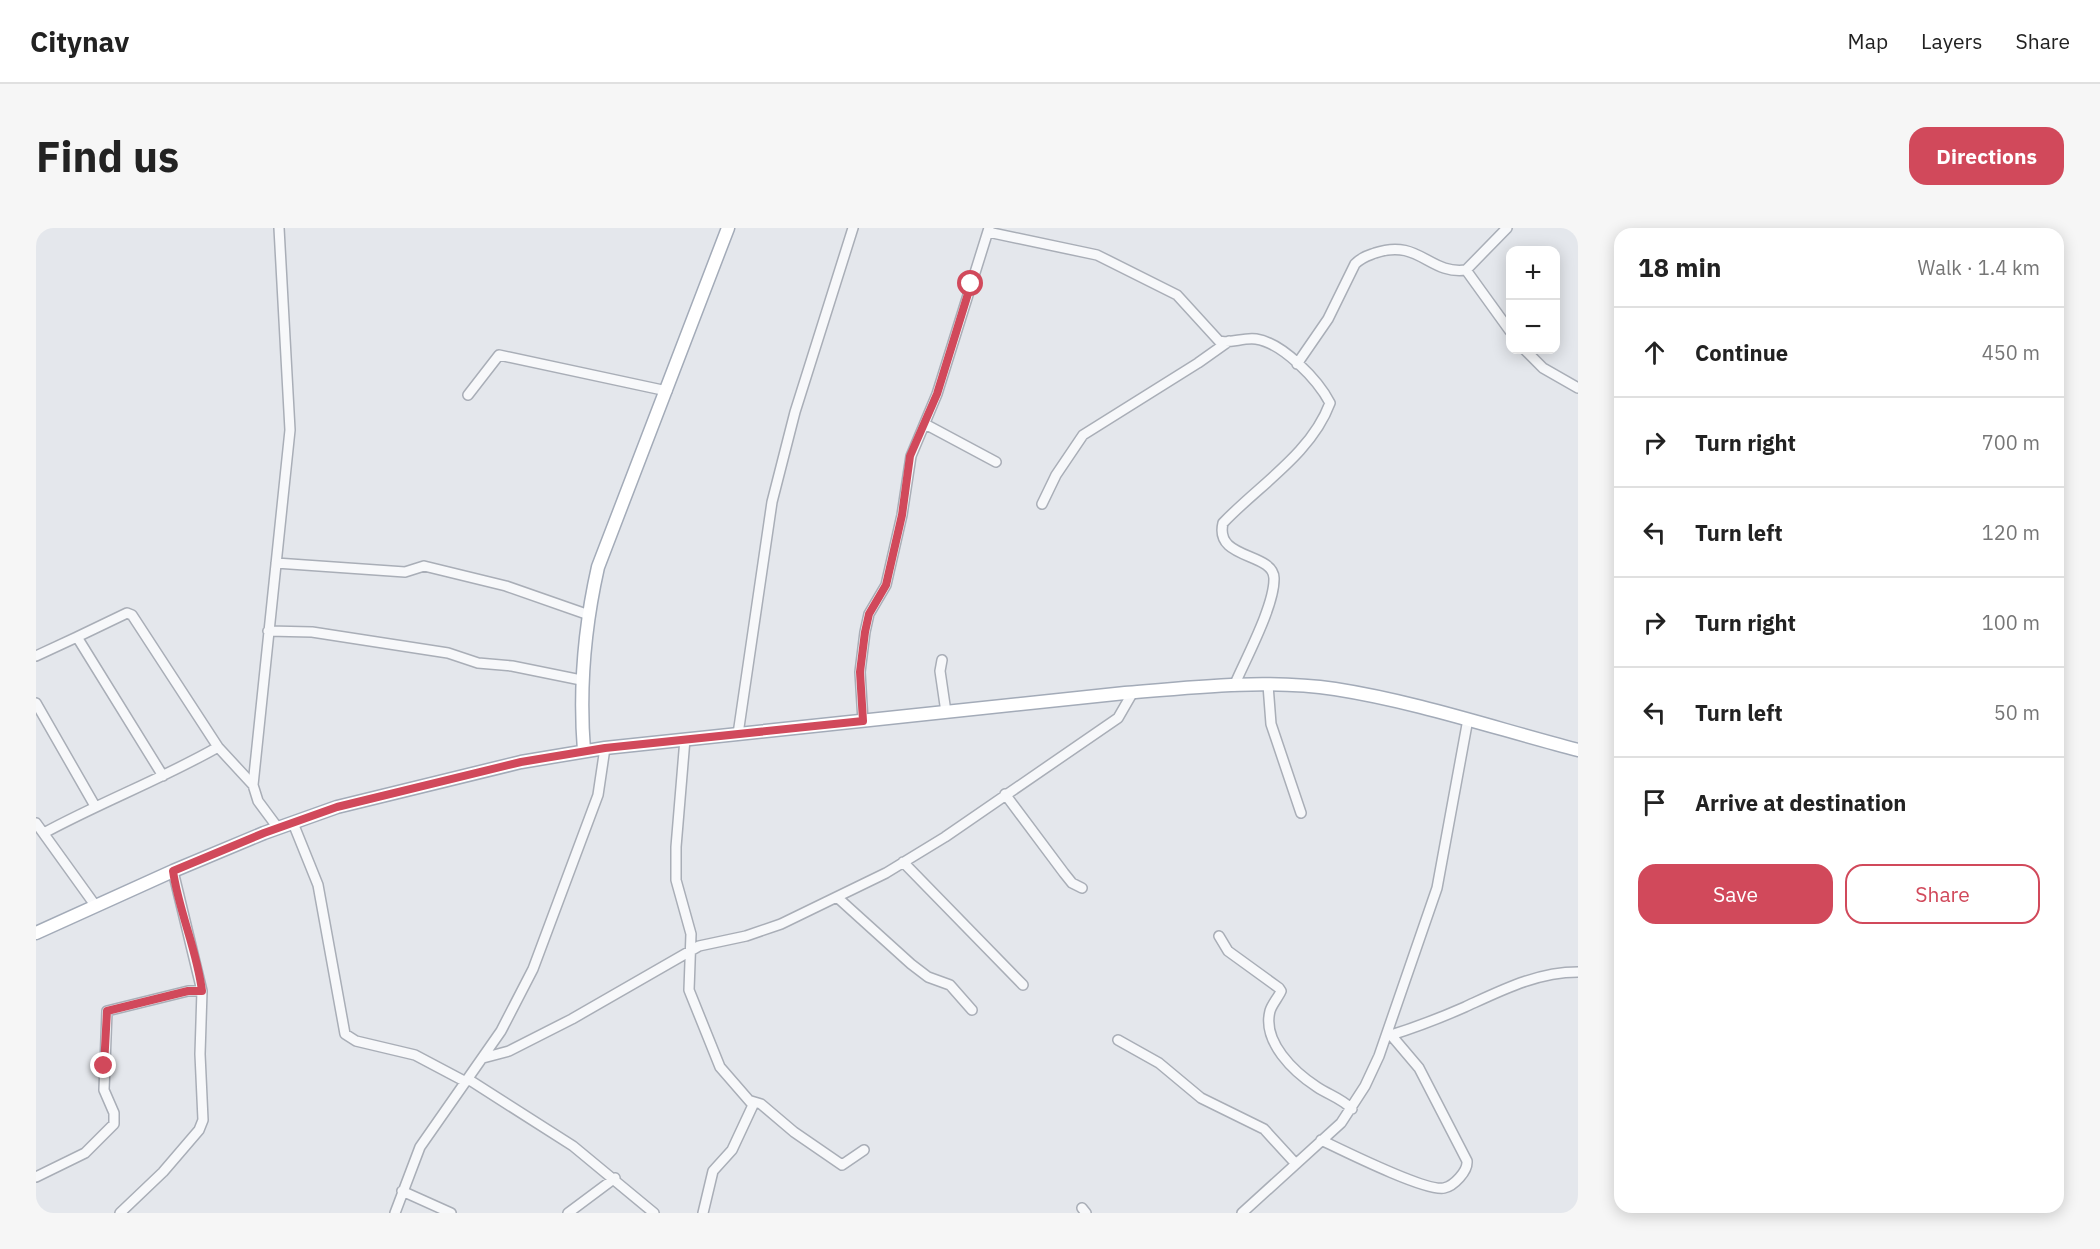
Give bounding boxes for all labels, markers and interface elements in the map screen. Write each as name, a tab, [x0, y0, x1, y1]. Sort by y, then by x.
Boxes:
text: Citynav	[30, 23, 129, 60]
text: Map	[1848, 27, 1888, 55]
text: Layers	[1921, 27, 1983, 55]
text: Share	[2016, 27, 2070, 55]
button: Directions	[1909, 127, 2064, 185]
text: Find us	[36, 129, 179, 184]
map controls	[1506, 246, 1560, 354]
button: +	[1506, 246, 1560, 300]
text: 18 min	[1638, 250, 1722, 284]
text: Walk · 1.4 km	[1918, 254, 2040, 281]
route start	[957, 270, 983, 296]
button: −	[1506, 300, 1560, 354]
icon: ahead	[1638, 336, 1671, 369]
text: Continue	[1695, 338, 1788, 367]
text: 450 m	[1982, 339, 2040, 366]
icon: right	[1638, 426, 1671, 459]
text: Turn right	[1695, 428, 1796, 457]
text: 700 m	[1982, 429, 2040, 456]
icon: left	[1638, 516, 1671, 549]
text: Turn left	[1695, 518, 1783, 547]
text: 120 m	[1982, 519, 2040, 546]
icon: right	[1638, 606, 1671, 639]
text: Turn right	[1695, 608, 1796, 637]
text: 100 m	[1982, 609, 2040, 636]
icon: left	[1638, 696, 1671, 729]
text: Turn left	[1695, 698, 1783, 727]
text: 50 m	[1994, 699, 2040, 726]
icon: arrive	[1638, 786, 1671, 819]
text: Arrive at destination	[1695, 788, 1906, 817]
button: Save	[1638, 864, 1833, 924]
button: Share	[1845, 864, 2040, 924]
route end	[90, 1052, 116, 1078]

